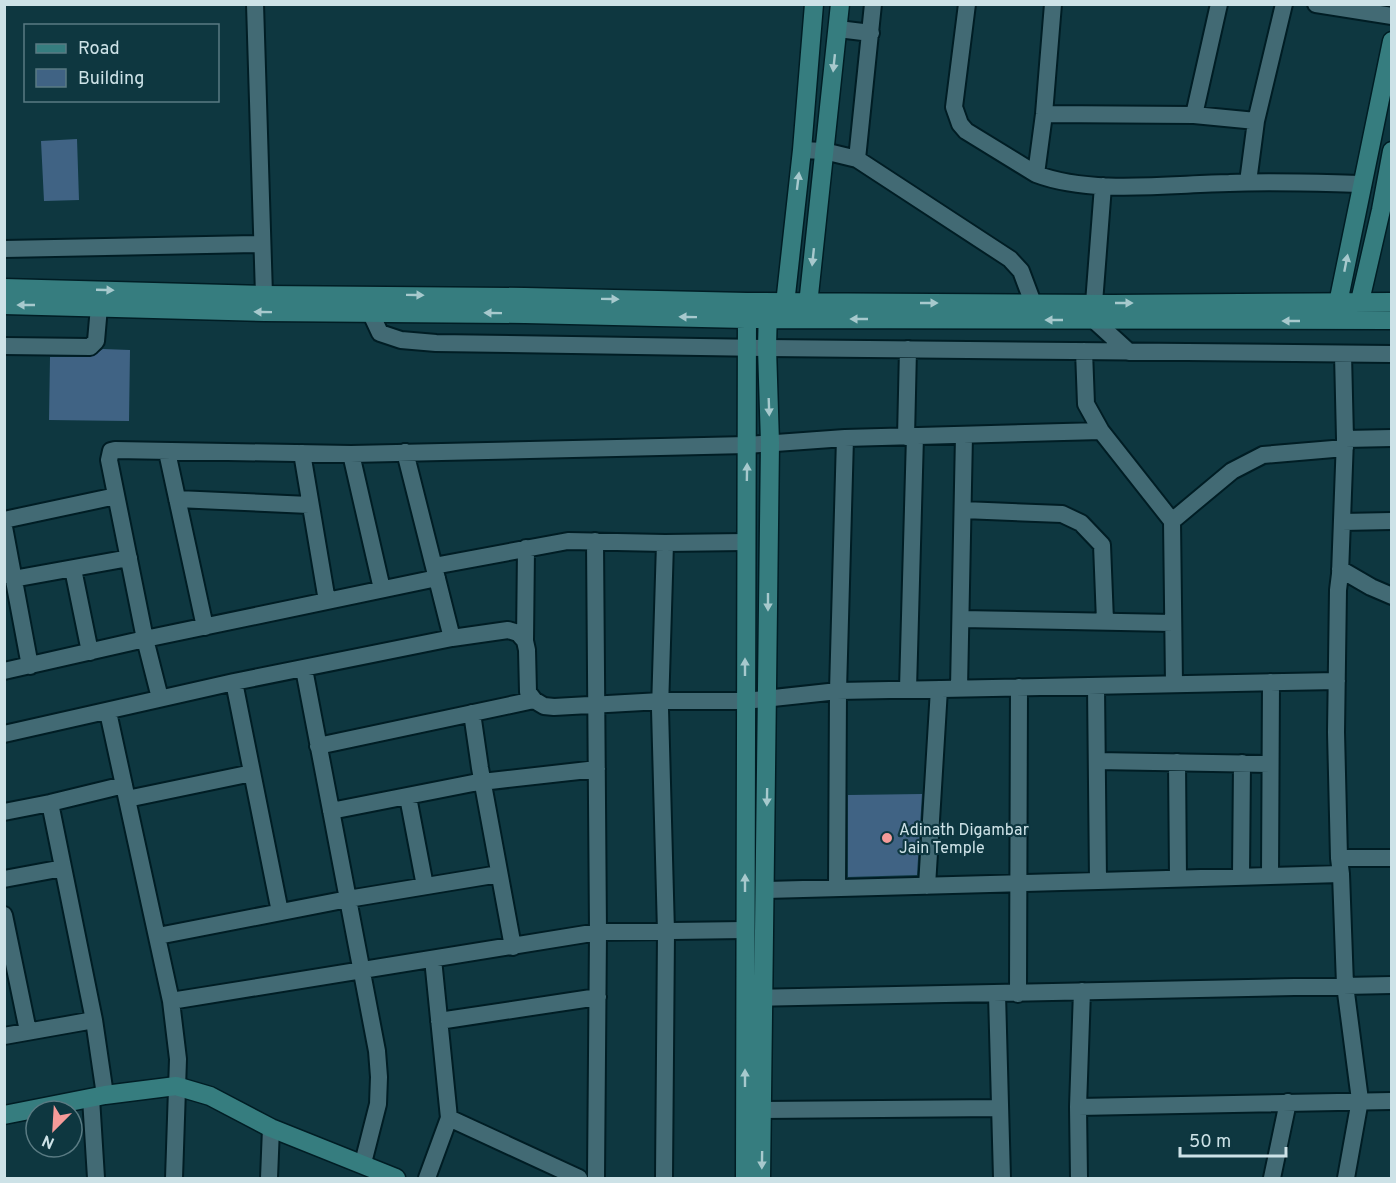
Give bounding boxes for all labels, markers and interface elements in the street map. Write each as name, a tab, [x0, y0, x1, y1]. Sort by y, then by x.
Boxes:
legend	[24, 24, 219, 102]
text: Road	[78, 38, 120, 61]
one-way arrow	[829, 53, 839, 72]
text: Building	[78, 68, 144, 91]
one-way arrow	[793, 172, 803, 191]
one-way arrow	[808, 247, 818, 266]
one-way arrow	[1342, 253, 1351, 272]
one-way arrow	[95, 285, 114, 294]
one-way arrow	[406, 291, 425, 300]
one-way arrow	[601, 294, 620, 304]
one-way arrow	[920, 298, 939, 308]
one-way arrow	[1115, 299, 1134, 308]
one-way arrow	[16, 300, 35, 310]
one-way arrow	[253, 307, 272, 317]
one-way arrow	[483, 309, 502, 318]
one-way arrow	[678, 313, 697, 322]
one-way arrow	[850, 314, 869, 324]
one-way arrow	[1045, 315, 1064, 325]
one-way arrow	[1282, 316, 1301, 326]
one-way arrow	[764, 397, 774, 416]
one-way arrow	[742, 463, 751, 482]
one-way arrow	[763, 592, 773, 611]
one-way arrow	[740, 658, 750, 677]
one-way arrow	[762, 787, 771, 806]
place label: Adinath Digambar Jain Temple	[899, 821, 1029, 859]
marker: Adinath Digambar Jain Temple	[880, 831, 894, 845]
one-way arrow	[740, 874, 750, 893]
one-way arrow	[740, 1069, 750, 1088]
north arrow	[24, 1099, 84, 1159]
scale bar	[1180, 1120, 1286, 1158]
text: N	[39, 1129, 58, 1152]
text: 50 m	[1189, 1131, 1231, 1154]
one-way arrow	[757, 1150, 766, 1169]

